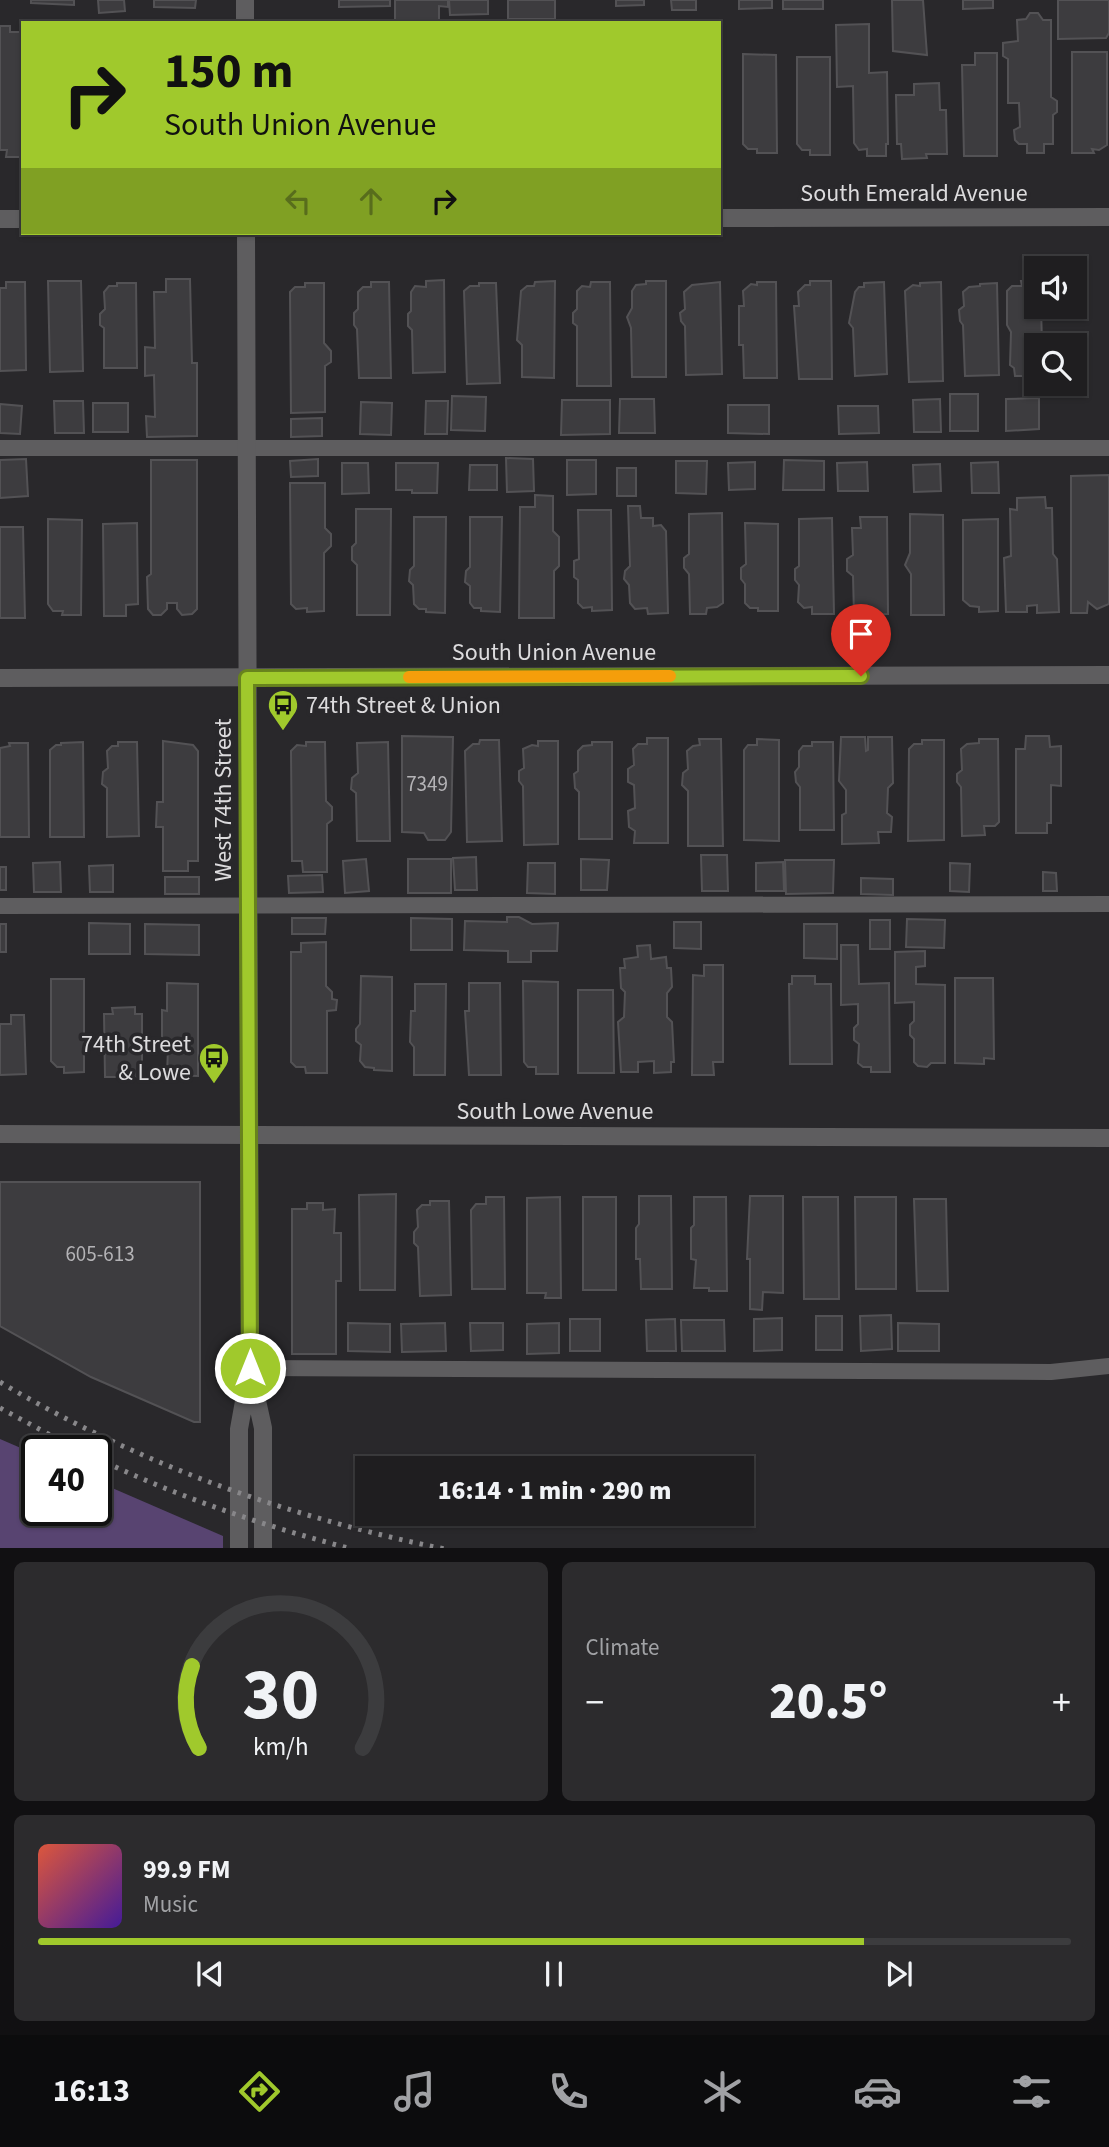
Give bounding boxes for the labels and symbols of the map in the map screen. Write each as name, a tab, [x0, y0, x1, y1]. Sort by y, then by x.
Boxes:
street label: South Emerald Avenue	[800, 176, 1028, 211]
pin	[831, 604, 891, 676]
street label: South Union Avenue	[452, 635, 656, 670]
bus stop icon: 74th Street & Union	[266, 688, 300, 732]
place label: 74th Street & Union	[306, 688, 501, 723]
street label: West 74th Street	[206, 718, 241, 882]
house number: 7349	[406, 769, 448, 799]
place label: 74th Street & Lowe	[81, 1027, 191, 1090]
bus stop icon: 74th Street & Lowe	[197, 1041, 231, 1085]
street label: South Lowe Avenue	[457, 1094, 654, 1129]
house number: 605-613	[65, 1239, 135, 1269]
position arrow	[213, 1331, 287, 1405]
speed limit sign: 40	[21, 1435, 112, 1526]

